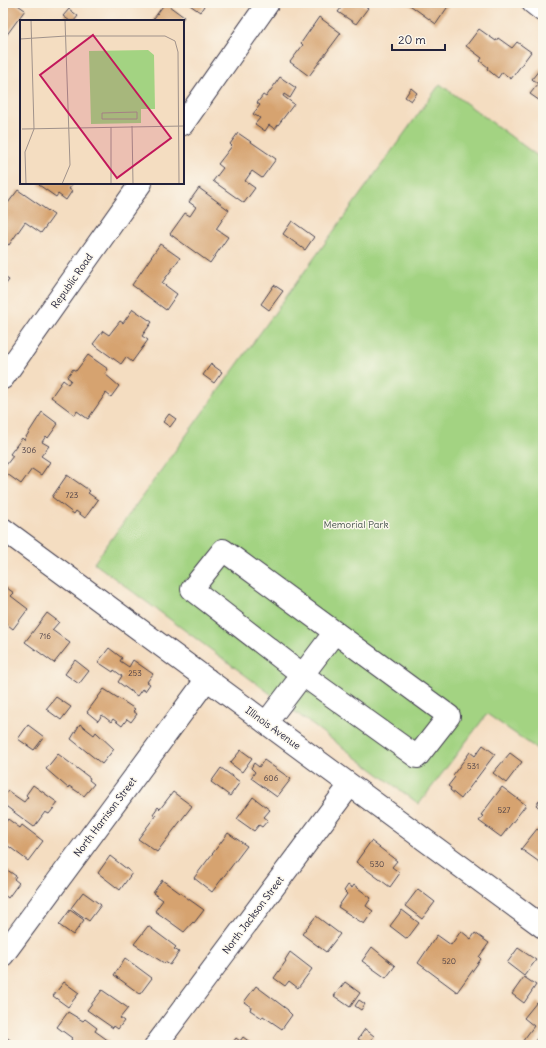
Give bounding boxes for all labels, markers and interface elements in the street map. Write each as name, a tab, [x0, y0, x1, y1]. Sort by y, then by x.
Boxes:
inset map	[20, 20, 184, 184]
scale bar	[392, 26, 445, 52]
text: 20 m	[398, 32, 426, 47]
street label: Republic Road	[48, 251, 96, 311]
house number: 306	[22, 445, 37, 455]
house number: 723	[66, 490, 79, 500]
park label: Memorial Park	[323, 518, 389, 531]
house number: 716	[39, 631, 51, 641]
house number: 253	[128, 668, 142, 678]
street label: Illinois Avenue	[243, 704, 303, 752]
house number: 531	[467, 761, 479, 771]
house number: 606	[264, 773, 279, 783]
street label: North Harrison Street	[71, 774, 140, 859]
house number: 527	[498, 805, 511, 815]
house number: 530	[370, 859, 384, 869]
street label: North Jackson Street	[220, 873, 287, 956]
house number: 520	[442, 956, 456, 966]

